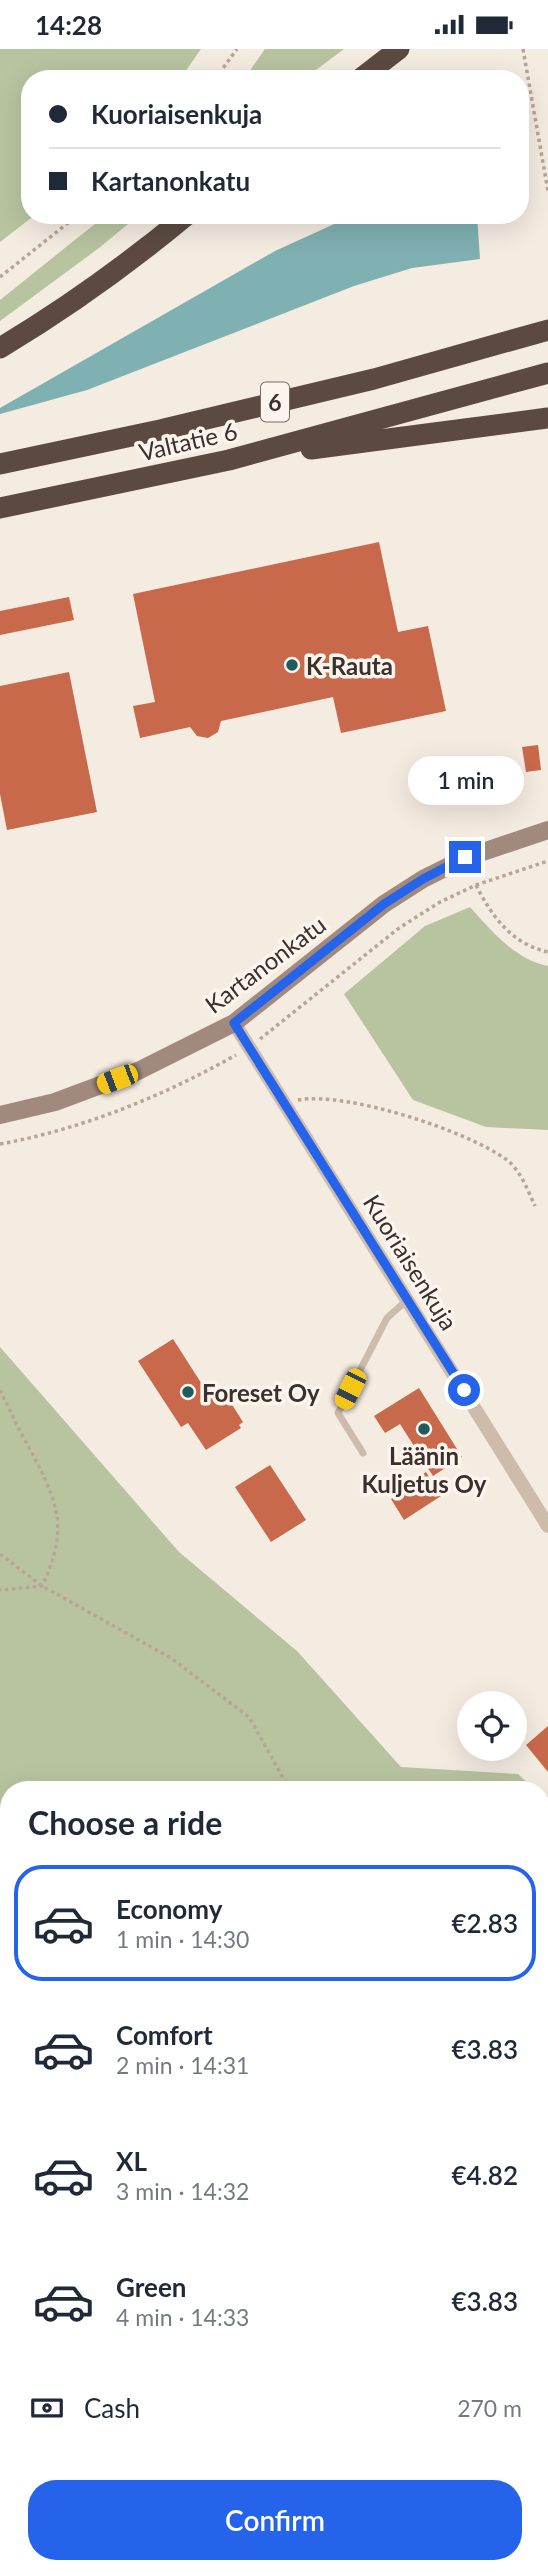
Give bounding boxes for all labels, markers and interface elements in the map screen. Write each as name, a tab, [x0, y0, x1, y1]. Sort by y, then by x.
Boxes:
text: 14:28	[35, 9, 102, 41]
text: Kuoriaisenkuja	[91, 98, 262, 130]
text: Kartanonkatu	[91, 165, 250, 197]
road number: 6	[261, 383, 289, 421]
street label: Valtatie 6	[136, 416, 240, 466]
place label: K-Rauta	[306, 651, 393, 680]
marker: K-Rauta	[284, 657, 300, 673]
callout: 1 min	[407, 755, 523, 805]
text: 1 min	[438, 766, 494, 794]
route end	[449, 841, 481, 873]
street label: Kartanonkatu	[199, 909, 331, 1019]
car	[94, 1062, 141, 1096]
street label: Kuoriaisenkuja	[358, 1189, 464, 1335]
car	[332, 1366, 369, 1412]
route start	[448, 1374, 480, 1406]
place label: Foreset Oy	[202, 1378, 320, 1407]
marker: Foreset Oy	[180, 1384, 196, 1400]
marker: Läänin Kuljetus Oy	[416, 1421, 432, 1437]
place label: Läänin Kuljetus Oy	[362, 1441, 487, 1498]
map controls	[457, 1691, 527, 1761]
button: locate	[457, 1691, 527, 1761]
text: Choose a ride	[28, 1803, 222, 1842]
icon: car	[32, 1892, 95, 1955]
text: Economy	[116, 1893, 222, 1925]
text: €2.83	[452, 1907, 518, 1939]
text: 1 min · 14:30	[116, 1925, 249, 1953]
icon: car	[32, 2018, 95, 2081]
text: Comfort	[116, 2019, 213, 2051]
text: €3.83	[452, 2033, 518, 2065]
text: 2 min · 14:31	[116, 2051, 249, 2079]
icon: car	[32, 2144, 95, 2207]
text: XL	[116, 2145, 147, 2177]
text: €4.82	[452, 2159, 518, 2191]
text: 3 min · 14:32	[116, 2177, 249, 2205]
icon: car	[32, 2270, 95, 2333]
text: Green	[116, 2271, 186, 2303]
text: €3.83	[452, 2285, 518, 2317]
text: 4 min · 14:33	[116, 2303, 249, 2331]
icon: cash	[28, 2389, 66, 2427]
text: Cash	[84, 2392, 140, 2424]
text: 270 m	[457, 2394, 522, 2422]
button: Confirm	[28, 2480, 522, 2560]

